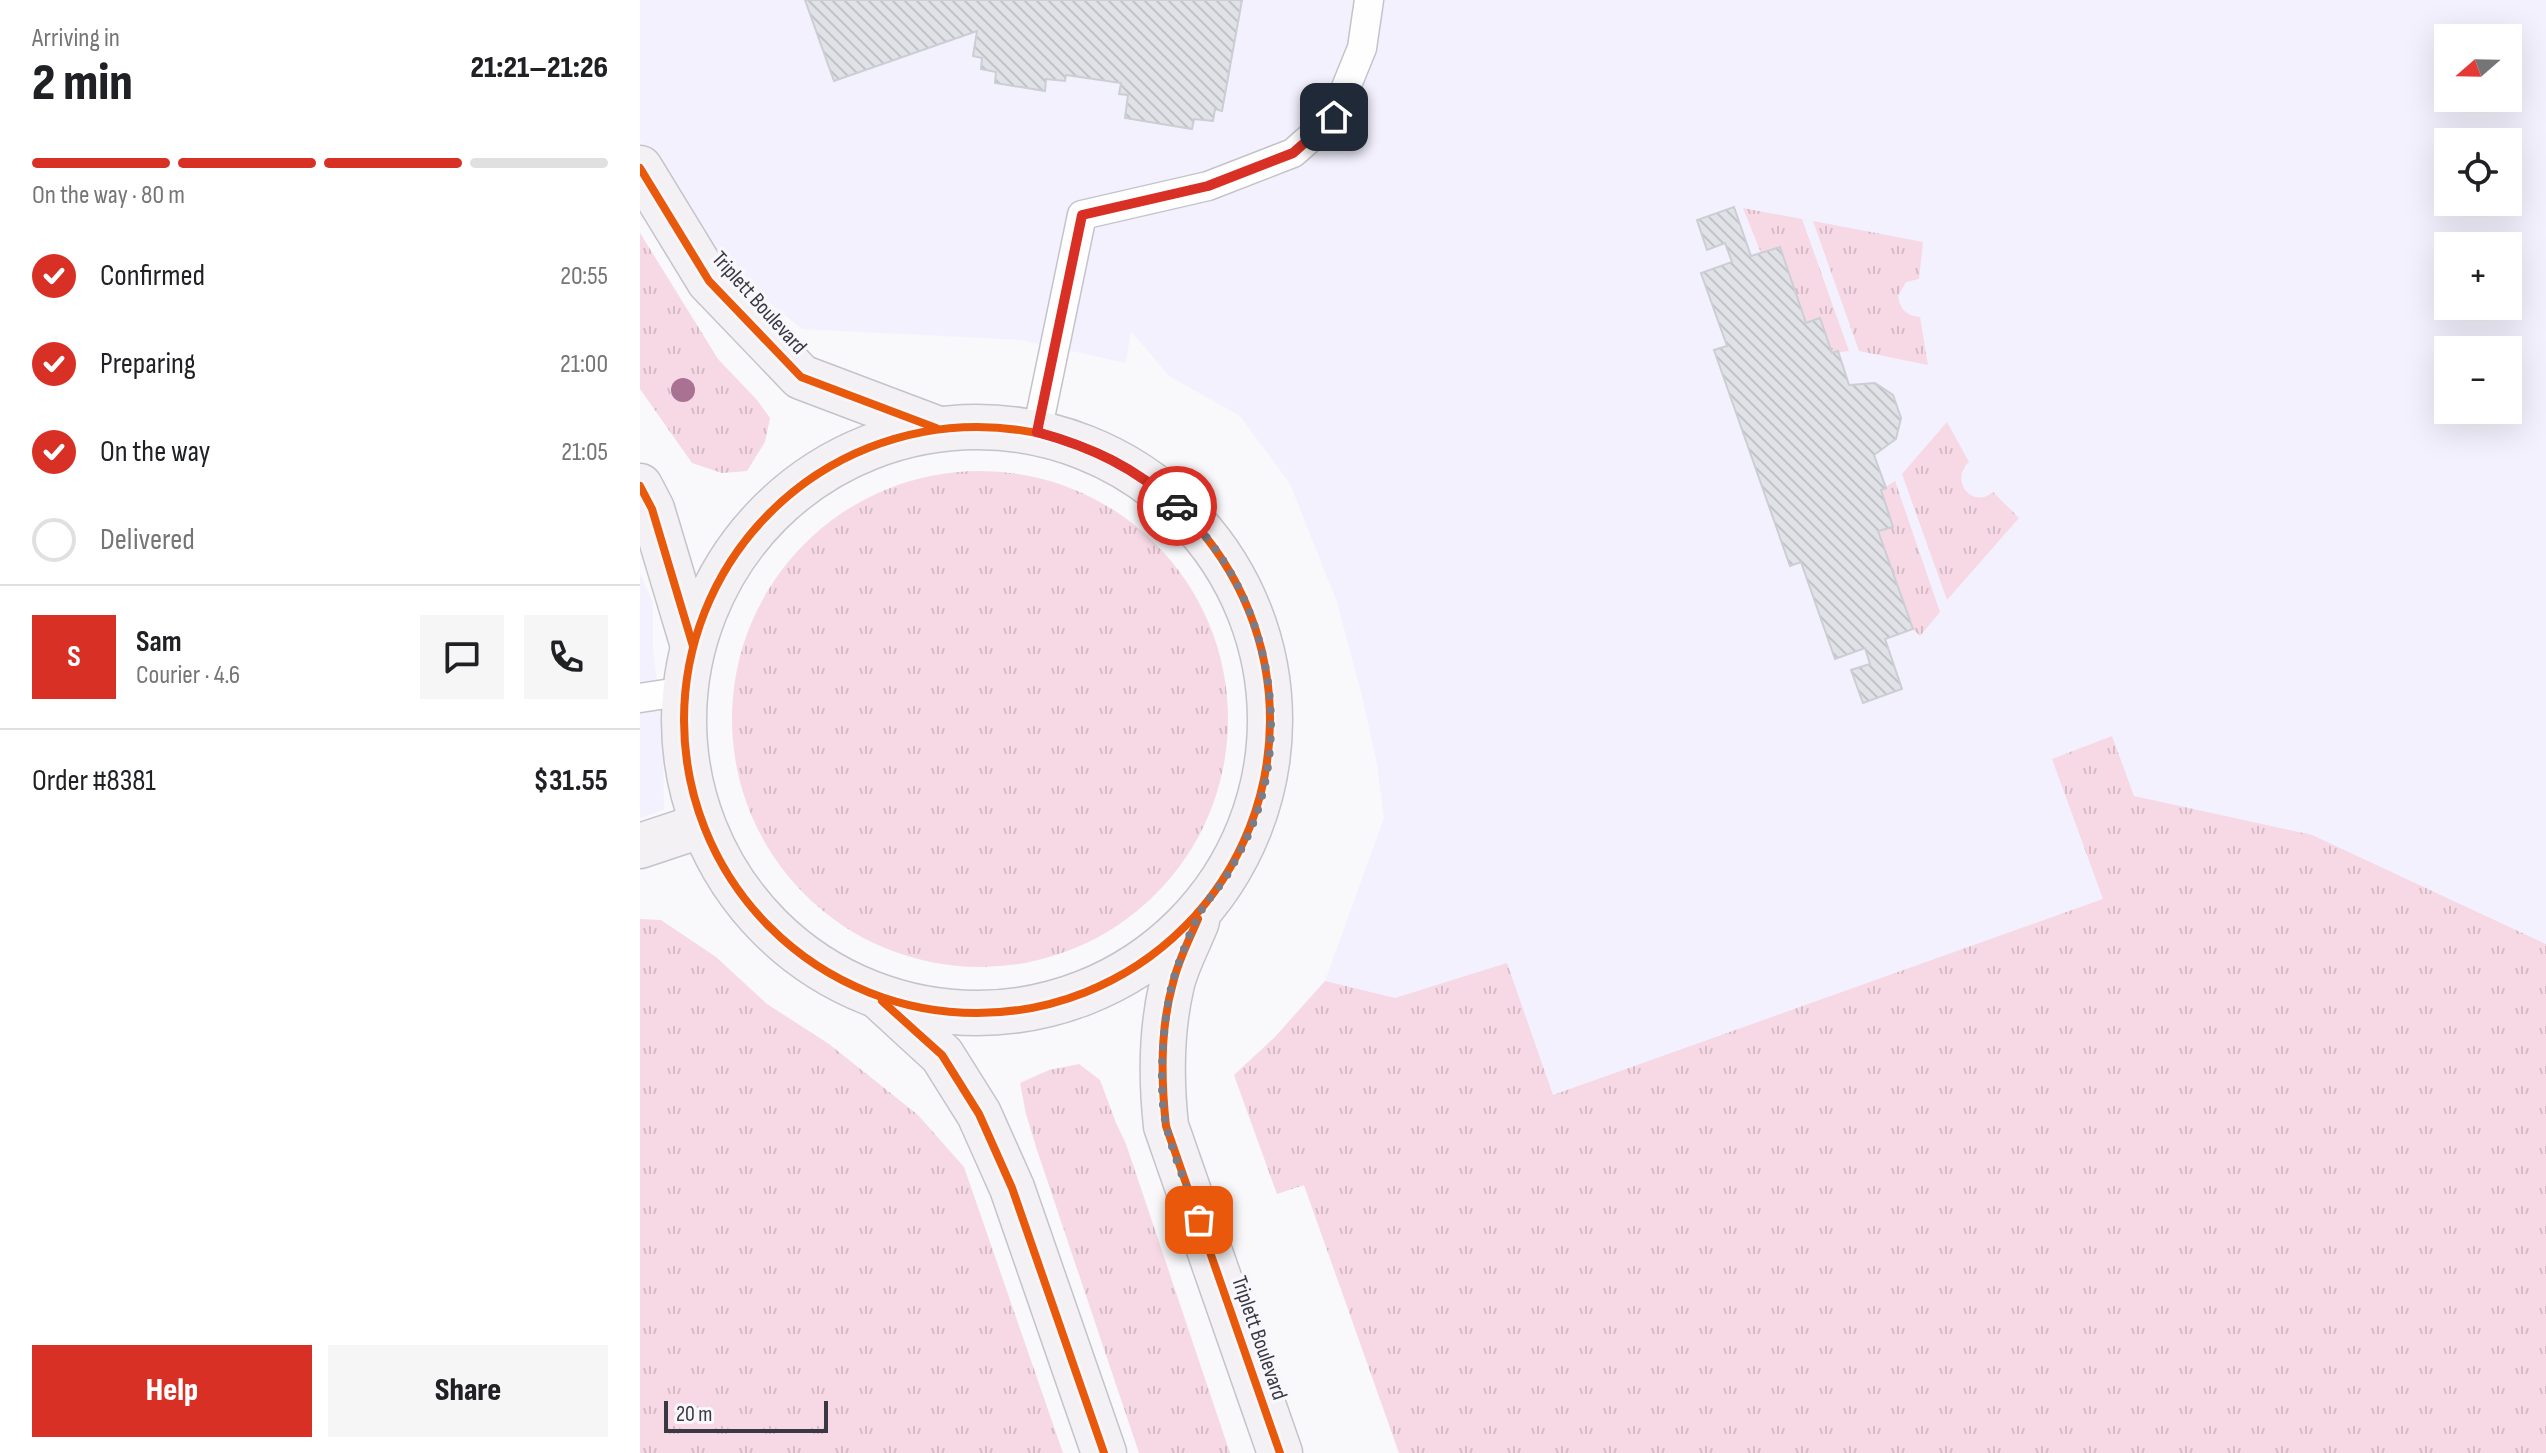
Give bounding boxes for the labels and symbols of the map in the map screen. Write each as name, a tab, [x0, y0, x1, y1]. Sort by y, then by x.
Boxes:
north arrow	[2434, 24, 2522, 112]
pin	[1300, 83, 1368, 151]
street label: Triplett Boulevard	[706, 246, 812, 360]
courier	[1137, 466, 1217, 546]
pin	[1165, 1186, 1233, 1254]
street label: Triplett Boulevard	[1225, 1272, 1293, 1404]
scale bar	[664, 1397, 828, 1433]

